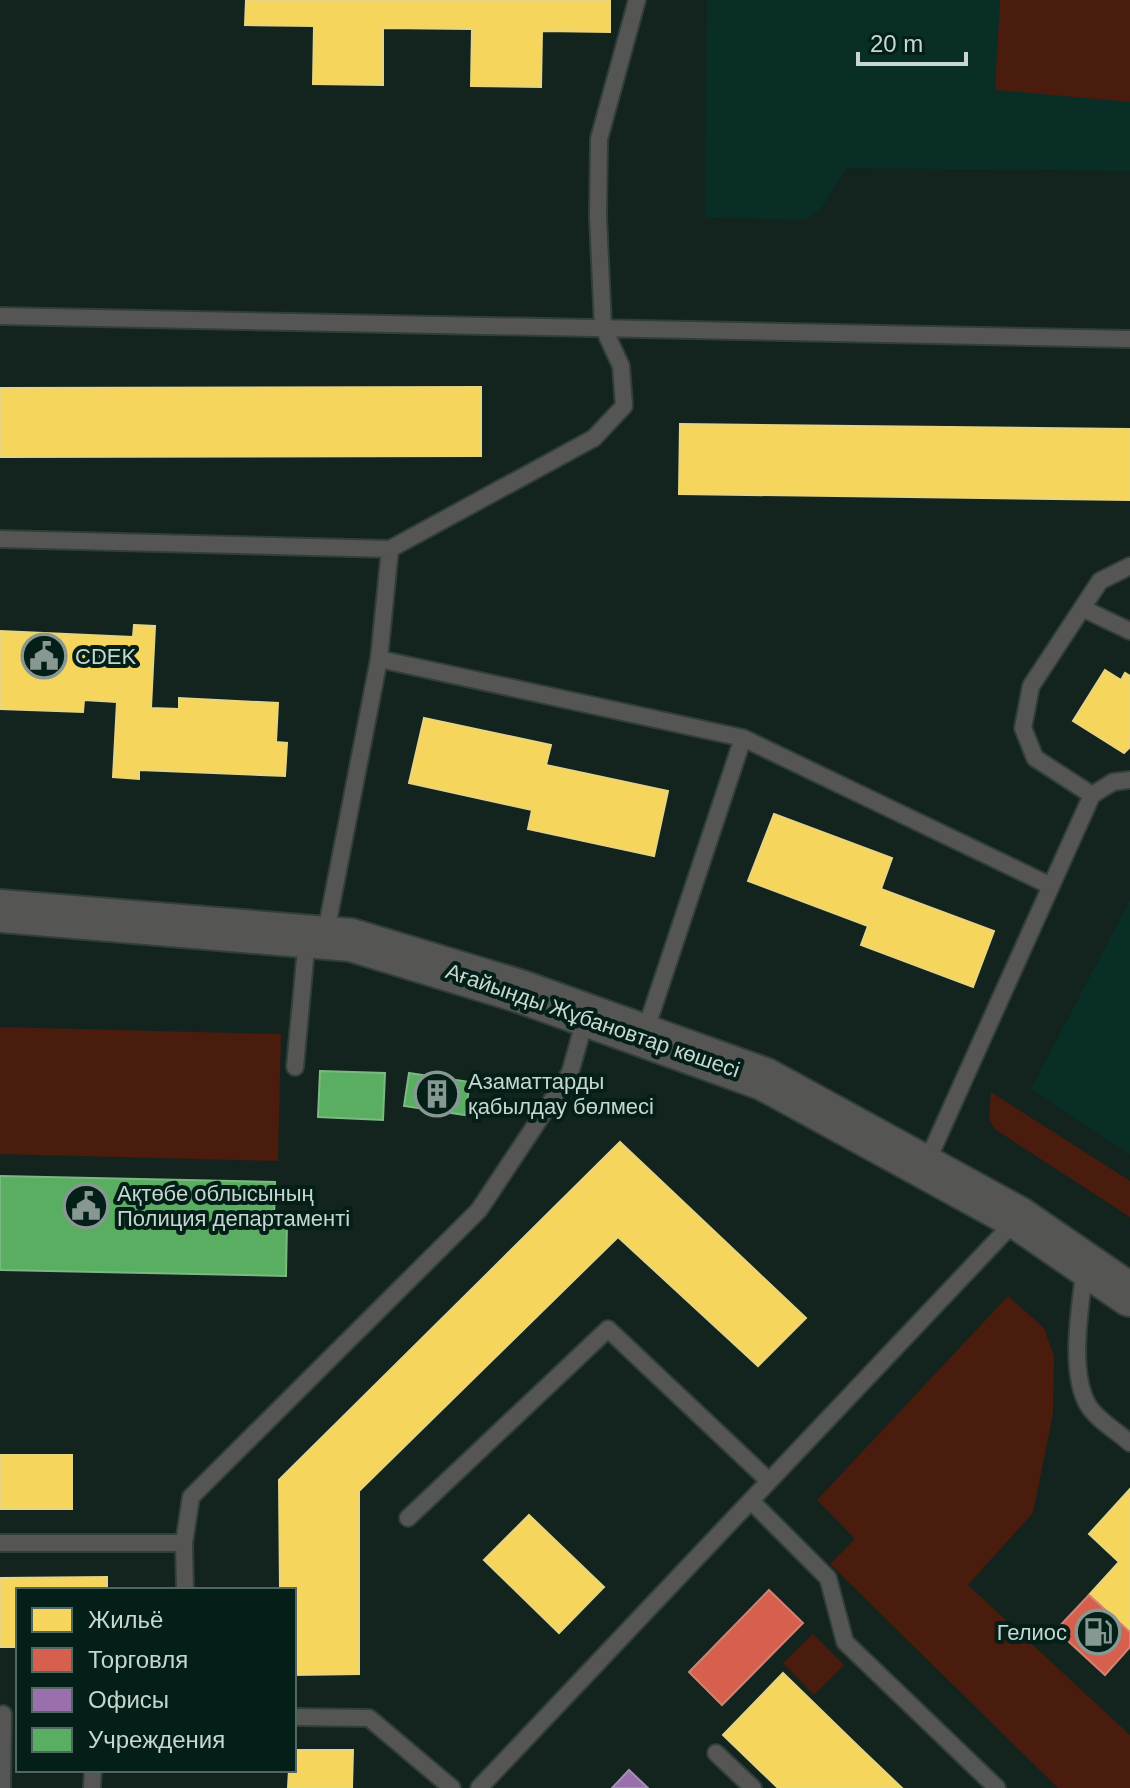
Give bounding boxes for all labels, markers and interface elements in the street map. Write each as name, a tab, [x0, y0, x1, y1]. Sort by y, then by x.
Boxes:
scale bar	[858, 16, 966, 66]
text: 20 m	[870, 30, 923, 57]
public building icon: CDEK	[20, 632, 68, 680]
place label: CDEK	[75, 644, 136, 669]
street label: Ағайынды Жұбановтар көшесі	[443, 958, 743, 1083]
place label: Азаматтарды қабылдау бөлмесі	[468, 1069, 654, 1119]
building icon: Азаматтарды қабылдау бөлмесі	[413, 1070, 461, 1118]
place label: Ақтөбе облысының Полиция департаменті	[117, 1181, 350, 1231]
public building icon: Ақтөбе облысының Полиция департаменті	[62, 1182, 110, 1230]
legend	[16, 1588, 296, 1772]
text: Жильё	[88, 1606, 163, 1633]
fuel station icon: Гелиос	[1074, 1608, 1122, 1656]
place label: Гелиос	[997, 1620, 1067, 1645]
text: Торговля	[88, 1646, 188, 1673]
text: Офисы	[88, 1686, 169, 1713]
text: Учреждения	[88, 1726, 225, 1753]

